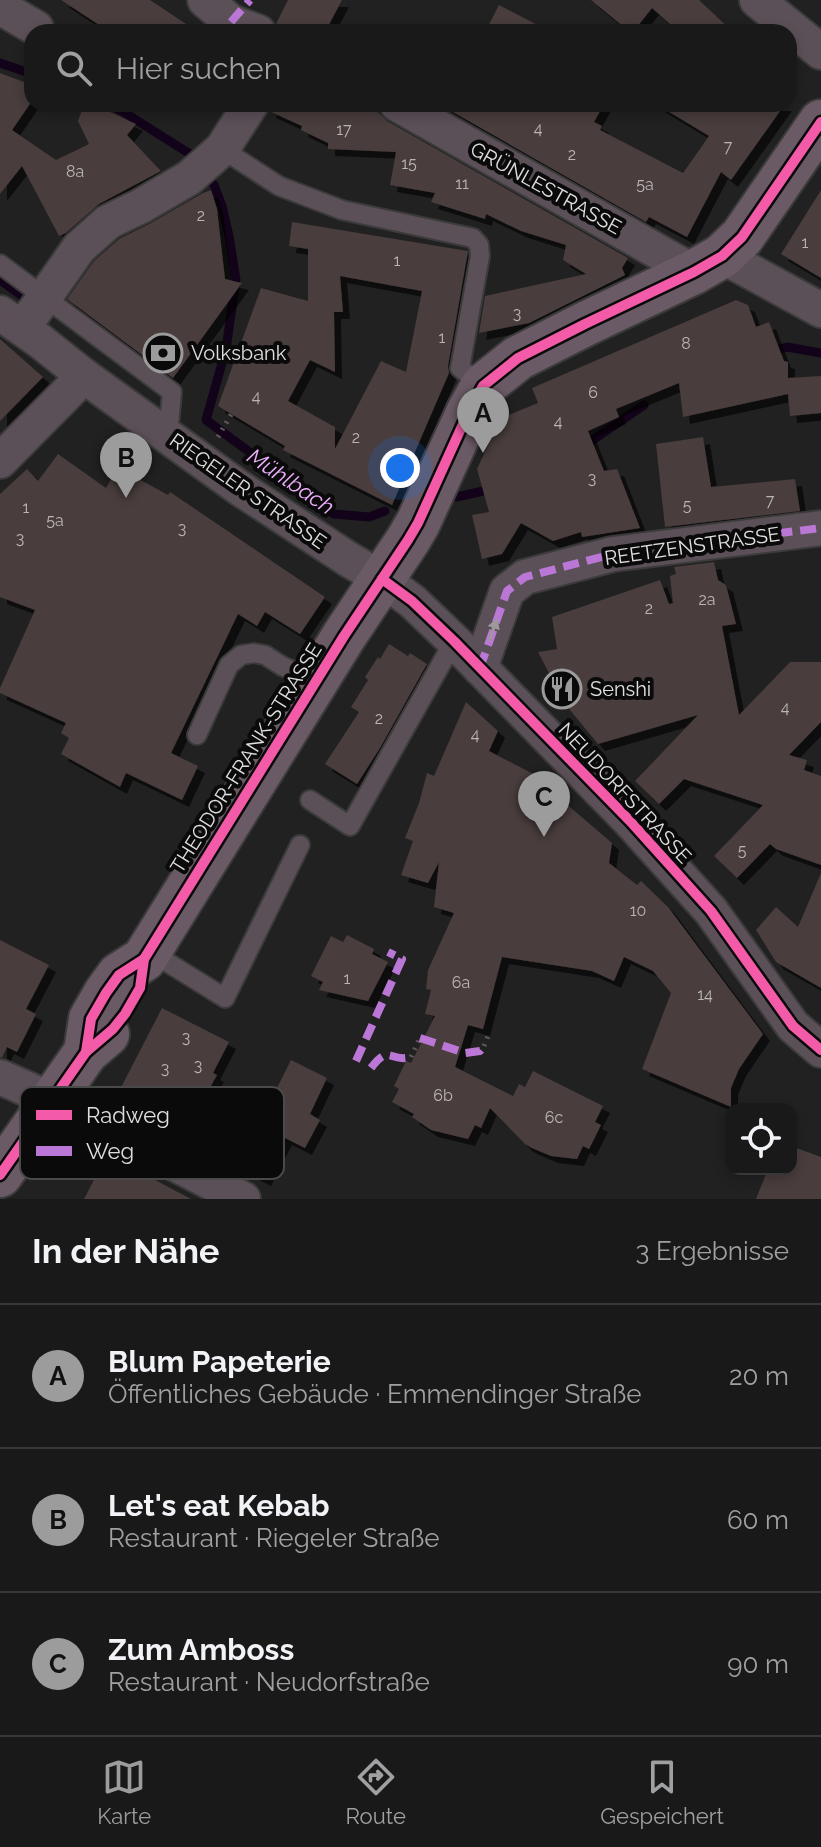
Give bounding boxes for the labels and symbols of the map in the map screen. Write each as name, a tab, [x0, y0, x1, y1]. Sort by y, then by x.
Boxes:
house number: 4	[534, 119, 543, 138]
house number: 17	[336, 120, 352, 139]
street label: GRÜNLESTRASSE	[466, 137, 626, 239]
house number: 7	[724, 137, 733, 156]
house number: 2	[568, 145, 576, 164]
house number: 15	[401, 154, 417, 173]
house number: 8a	[66, 162, 84, 181]
house number: 11	[455, 174, 469, 193]
house number: 5a	[636, 175, 654, 194]
house number: 2	[197, 206, 205, 225]
house number: 1	[802, 233, 809, 252]
house number: 1	[394, 251, 401, 270]
house number: 3	[513, 304, 521, 323]
house number: 1	[439, 328, 446, 347]
bank icon: Volksbank	[142, 332, 184, 374]
house number: 8	[681, 334, 691, 353]
place label: Volksbank	[191, 341, 287, 365]
house number: 6	[588, 383, 598, 402]
house number: 4	[252, 387, 261, 406]
pin: A	[457, 387, 509, 453]
house number: 4	[554, 412, 563, 431]
street label: RIEGELER STRASSE	[165, 428, 331, 554]
house number: 2	[352, 428, 360, 447]
pin: B	[100, 432, 152, 498]
water label: Mühlbach	[243, 442, 339, 520]
your location	[380, 448, 420, 488]
house number: 3	[588, 469, 596, 488]
house number: 7	[766, 491, 775, 510]
house number: 5	[683, 496, 692, 515]
house number: 1	[23, 498, 30, 517]
house number: 5a	[46, 511, 64, 530]
house number: 3	[178, 519, 186, 538]
street label: REETZENSTRASSE	[603, 522, 781, 570]
house number: 3	[16, 529, 24, 548]
house number: 2a	[698, 590, 716, 609]
house number: 2	[645, 599, 653, 618]
one-way arrow	[488, 618, 500, 642]
street label: THEODOR-FRANK-STRASSE	[165, 639, 327, 877]
restaurant icon: Senshi	[541, 668, 583, 710]
place label: Senshi	[590, 677, 651, 701]
house number: 4	[781, 698, 790, 717]
house number: 2	[375, 709, 383, 728]
street label: NEUDORFSTRASSE	[554, 718, 696, 868]
house number: 4	[471, 725, 480, 744]
pin: C	[518, 771, 570, 837]
house number: 5	[738, 841, 747, 860]
house number: 10	[630, 901, 646, 920]
house number: 1	[344, 969, 351, 988]
house number: 6a	[452, 973, 470, 992]
house number: 14	[697, 985, 713, 1004]
house number: 3	[182, 1028, 190, 1047]
house number: 3	[194, 1056, 202, 1075]
house number: 3	[161, 1059, 169, 1078]
house number: 6b	[433, 1086, 453, 1105]
legend	[20, 1087, 284, 1179]
text: Radweg	[86, 1102, 170, 1128]
house number: 6c	[545, 1108, 563, 1127]
text: Weg	[86, 1138, 134, 1164]

